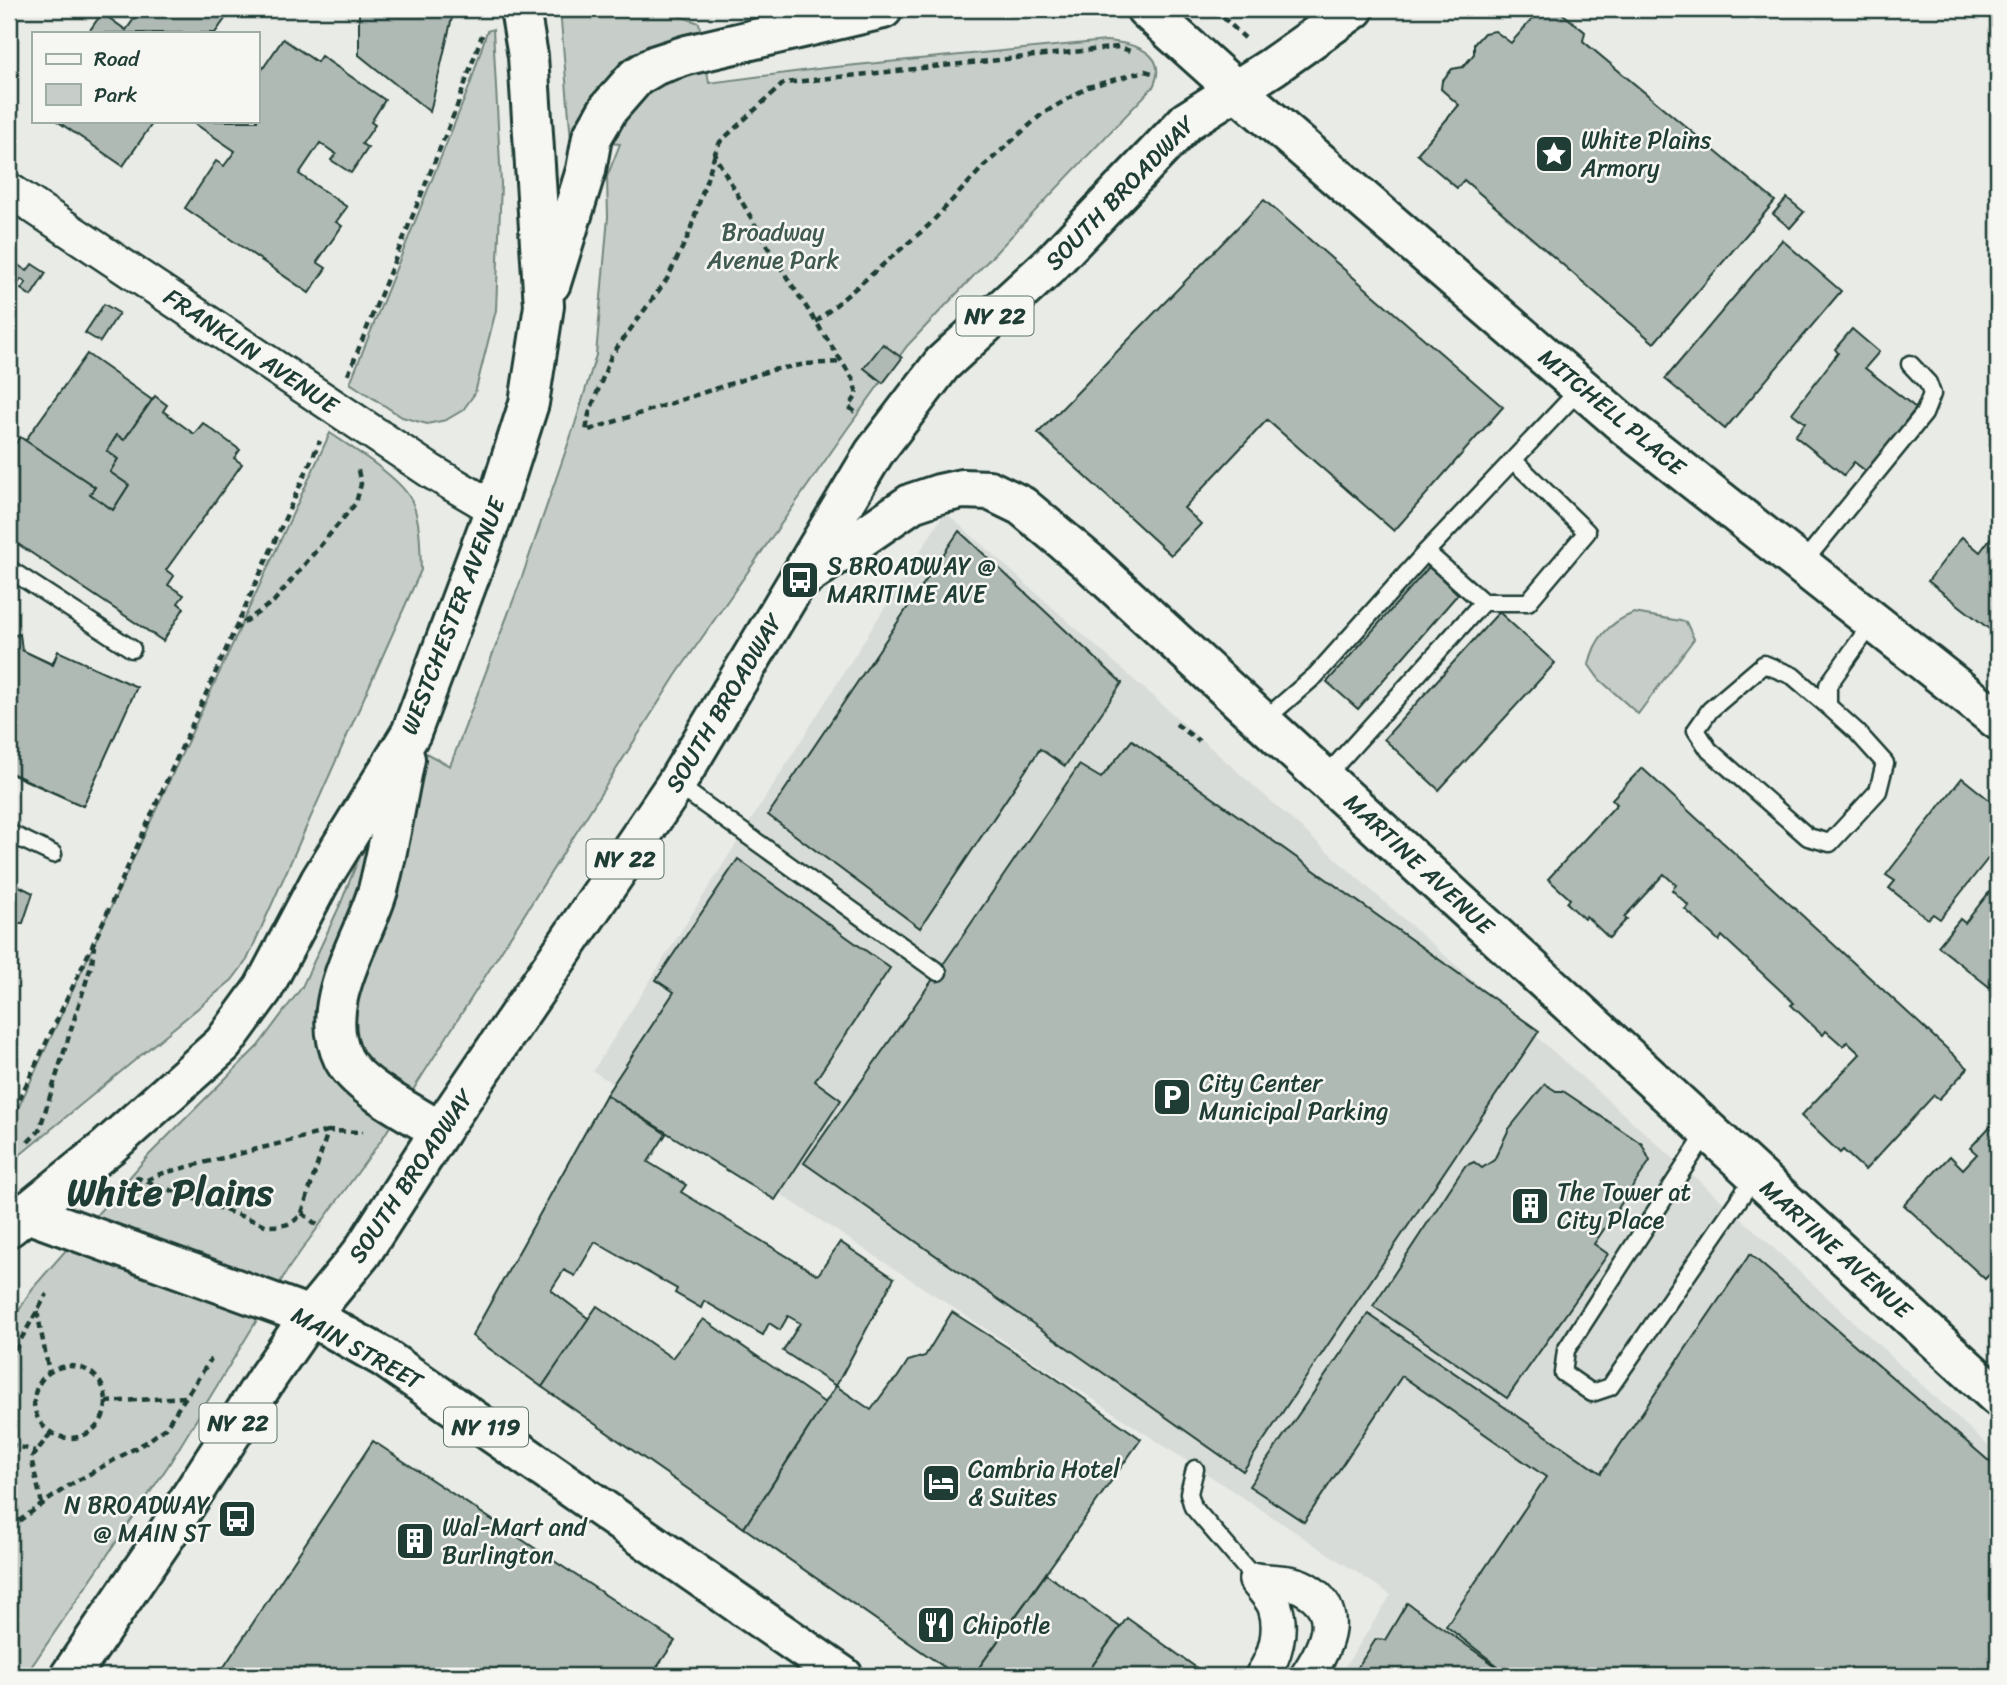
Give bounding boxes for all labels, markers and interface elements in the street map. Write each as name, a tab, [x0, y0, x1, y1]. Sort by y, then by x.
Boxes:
legend	[32, 32, 259, 122]
text: Road	[94, 40, 141, 78]
text: Park	[94, 76, 137, 114]
street label: SOUTH BROADWAY	[1034, 105, 1206, 281]
place label: White Plains Armory	[1580, 119, 1711, 189]
place icon: White Plains Armory	[1533, 133, 1575, 175]
park label: Broadway Avenue Park	[706, 211, 839, 281]
street label: FRANKLIN AVENUE	[155, 277, 349, 426]
road number: NY 22	[956, 296, 1034, 336]
street label: MITCHELL PLACE	[1529, 337, 1697, 488]
street label: WESTCHESTER AVENUE	[388, 489, 518, 741]
place label: S BROADWAY @ MARITIME AVE	[827, 545, 996, 615]
bus stop icon: S BROADWAY @ MARITIME AVE	[779, 559, 821, 601]
street label: SOUTH BROADWAY	[654, 605, 795, 801]
street label: MARTINE AVENUE	[1334, 782, 1506, 947]
road number: NY 22	[586, 839, 664, 878]
place label: City Center Municipal Parking	[1199, 1062, 1388, 1132]
parking icon: City Center Municipal Parking	[1151, 1076, 1193, 1118]
street label: SOUTH BROADWAY	[337, 1079, 486, 1272]
district label: White Plains	[67, 1159, 274, 1226]
street label: MARTINE AVENUE	[1750, 1168, 1923, 1331]
place label: The Tower at City Place	[1557, 1171, 1691, 1241]
building icon: The Tower at City Place	[1509, 1185, 1551, 1227]
street label: MAIN STREET	[283, 1294, 432, 1403]
road number: NY 22	[200, 1404, 276, 1442]
road number: NY 119	[444, 1408, 528, 1446]
place label: Cambria Hotel & Suites	[968, 1448, 1121, 1518]
hotel icon: Cambria Hotel & Suites	[920, 1462, 962, 1504]
place label: N BROADWAY @ MAIN ST	[64, 1484, 212, 1554]
bus stop icon: N BROADWAY @ MAIN ST	[216, 1498, 258, 1540]
place label: Wal-Mart and Burlington	[442, 1506, 588, 1576]
building icon: Wal-Mart and Burlington	[394, 1520, 436, 1562]
restaurant icon: Chipotle	[915, 1604, 957, 1646]
place label: Chipotle	[963, 1604, 1051, 1646]

